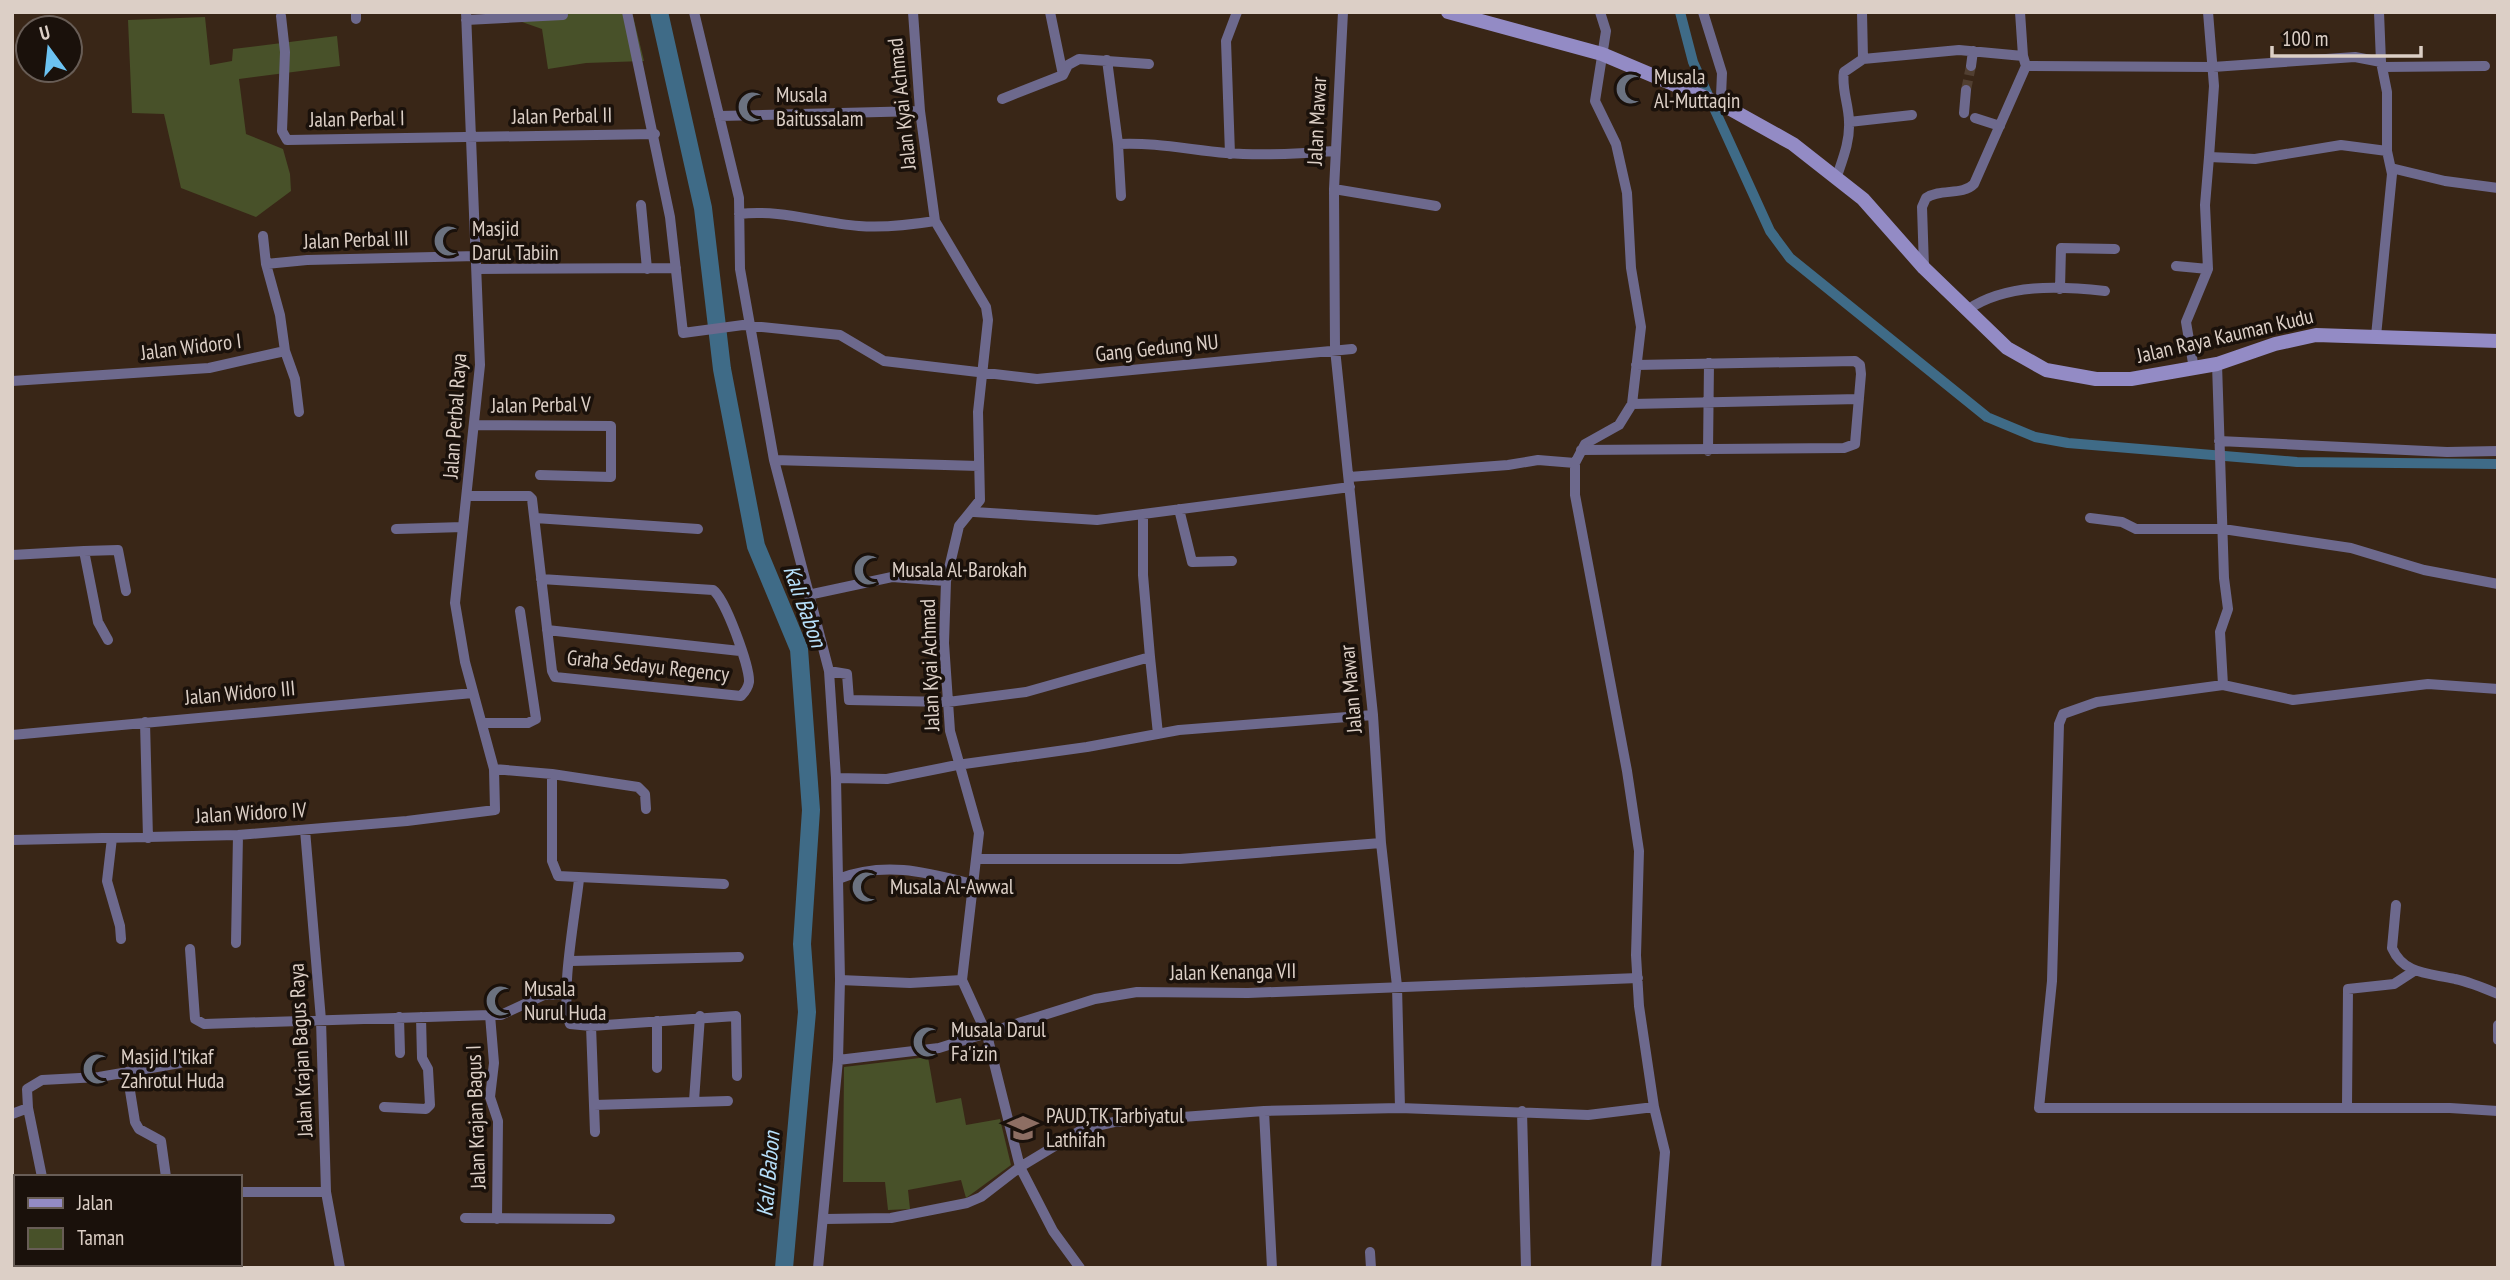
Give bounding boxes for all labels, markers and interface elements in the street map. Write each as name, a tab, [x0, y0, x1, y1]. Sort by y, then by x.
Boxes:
north arrow	[14, 14, 84, 84]
scale bar	[2272, 14, 2421, 58]
text: U	[37, 20, 52, 45]
text: 100 m	[2282, 25, 2328, 52]
street label: Jalan Kyai Achmad	[881, 37, 922, 172]
place label: Musala Al-Muttaqin	[1654, 63, 1740, 114]
mosque icon: Musala Al-Muttaqin	[1614, 72, 1648, 106]
street label: Jalan Mawar	[1301, 76, 1332, 167]
place label: Musala Baitussalam	[776, 81, 863, 132]
mosque icon: Musala Baitussalam	[736, 90, 770, 124]
street label: Jalan Perbal II	[511, 101, 612, 130]
street label: Jalan Perbal I	[308, 104, 405, 133]
place label: Masjid Darul Tabiin	[472, 215, 559, 266]
street label: Jalan Perbal III	[302, 224, 409, 255]
mosque icon: Masjid Darul Tabiin	[432, 224, 466, 258]
street label: Jalan Raya Kauman Kudu	[2133, 302, 2316, 369]
street label: Jalan Widoro I	[138, 327, 243, 366]
street label: Gang Gedung NU	[1094, 328, 1220, 367]
street label: Jalan Perbal Raya	[437, 352, 472, 480]
street label: Jalan Perbal V	[490, 390, 591, 419]
mosque icon: Musala Al-Barokah	[852, 553, 886, 587]
place label: Musala Al-Barokah	[892, 556, 1027, 583]
water label: Kali Babon	[777, 561, 834, 653]
street label: Jalan Kyai Achmad	[914, 598, 945, 733]
street label: Jalan Mawar	[1333, 643, 1368, 735]
street label: Graha Sedayu Regency	[566, 644, 731, 687]
street label: Jalan Widoro III	[183, 674, 296, 711]
street label: Jalan Widoro IV	[194, 796, 307, 829]
mosque icon: Musala Al-Awwal	[850, 870, 884, 904]
place label: Musala Al-Awwal	[890, 873, 1014, 900]
street label: Jalan Kenanga VII	[1169, 957, 1296, 986]
street label: Jalan Krajan Bagus Raya	[282, 962, 319, 1139]
place label: Musala Nurul Huda	[524, 975, 607, 1026]
mosque icon: Musala Nurul Huda	[484, 984, 518, 1018]
place label: Musala Darul Fa'izin	[951, 1016, 1046, 1067]
mosque icon: Musala Darul Fa'izin	[911, 1025, 945, 1059]
place label: Masjid I'tikaf Zahrotul Huda	[121, 1043, 224, 1094]
street label: Jalan Krajan Bagus I	[459, 1045, 492, 1190]
mosque icon: Masjid I'tikaf Zahrotul Huda	[81, 1052, 115, 1086]
place label: PAUD,TK Tarbiyatul Lathifah	[1046, 1102, 1184, 1153]
school or university icon: PAUD,TK Tarbiyatul Lathifah	[1006, 1111, 1040, 1145]
water label: Kali Babon	[749, 1128, 786, 1218]
legend	[14, 1175, 242, 1266]
text: Jalan	[76, 1189, 113, 1216]
text: Taman	[77, 1224, 124, 1251]

